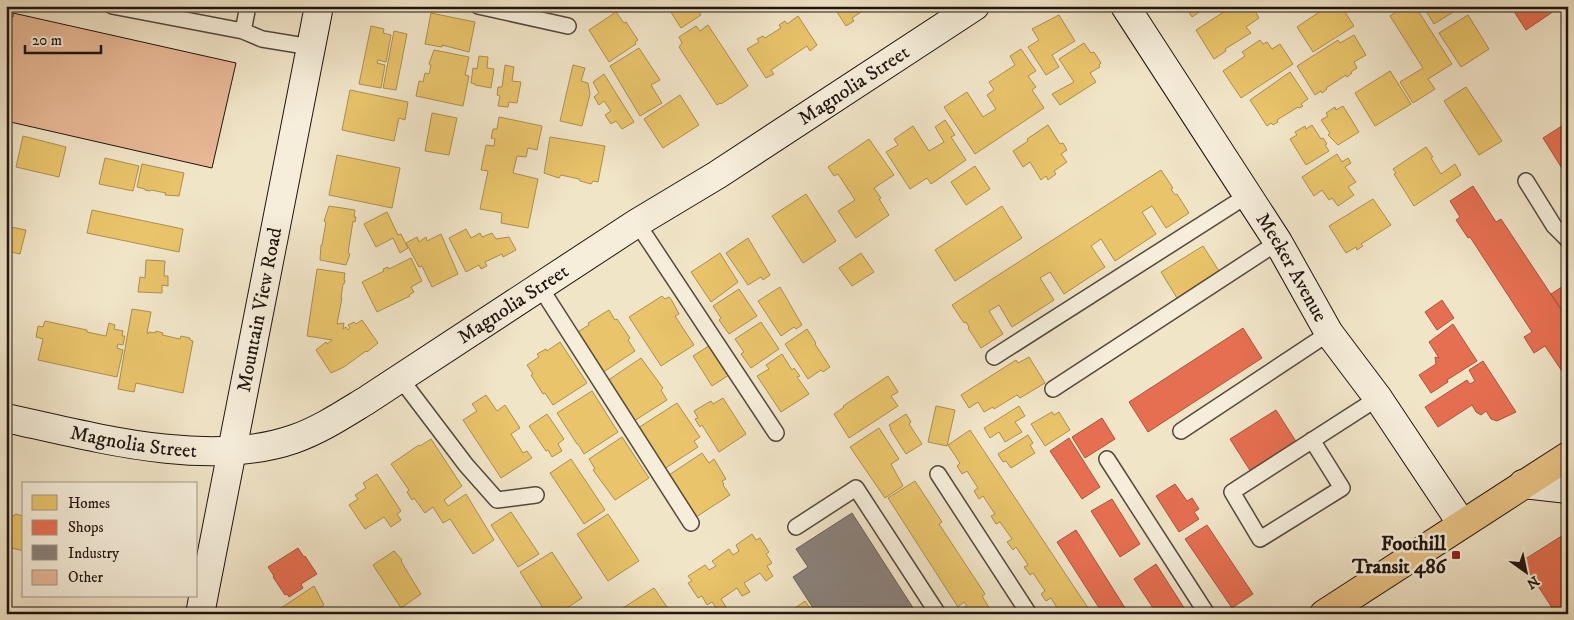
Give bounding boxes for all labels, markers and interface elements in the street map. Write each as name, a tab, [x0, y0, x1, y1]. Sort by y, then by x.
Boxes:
scale bar	[25, 22, 101, 54]
text: 20 m	[32, 31, 62, 50]
street label: Magnolia Street	[793, 40, 914, 131]
street label: Meeker Avenue	[1250, 208, 1333, 326]
street label: Mountain View Road	[231, 225, 288, 394]
street label: Magnolia Street	[453, 259, 573, 350]
street label: Magnolia Street	[68, 420, 197, 463]
legend	[22, 482, 198, 598]
text: Homes	[68, 494, 110, 513]
text: Shops	[68, 518, 104, 537]
place label: Foothill Transit 486	[1351, 532, 1448, 580]
text: Industry	[68, 544, 120, 563]
north arrow	[1502, 548, 1552, 598]
marker: Foothill Transit 486	[1450, 549, 1462, 561]
text: Other	[68, 568, 103, 587]
text: N	[1522, 571, 1542, 593]

